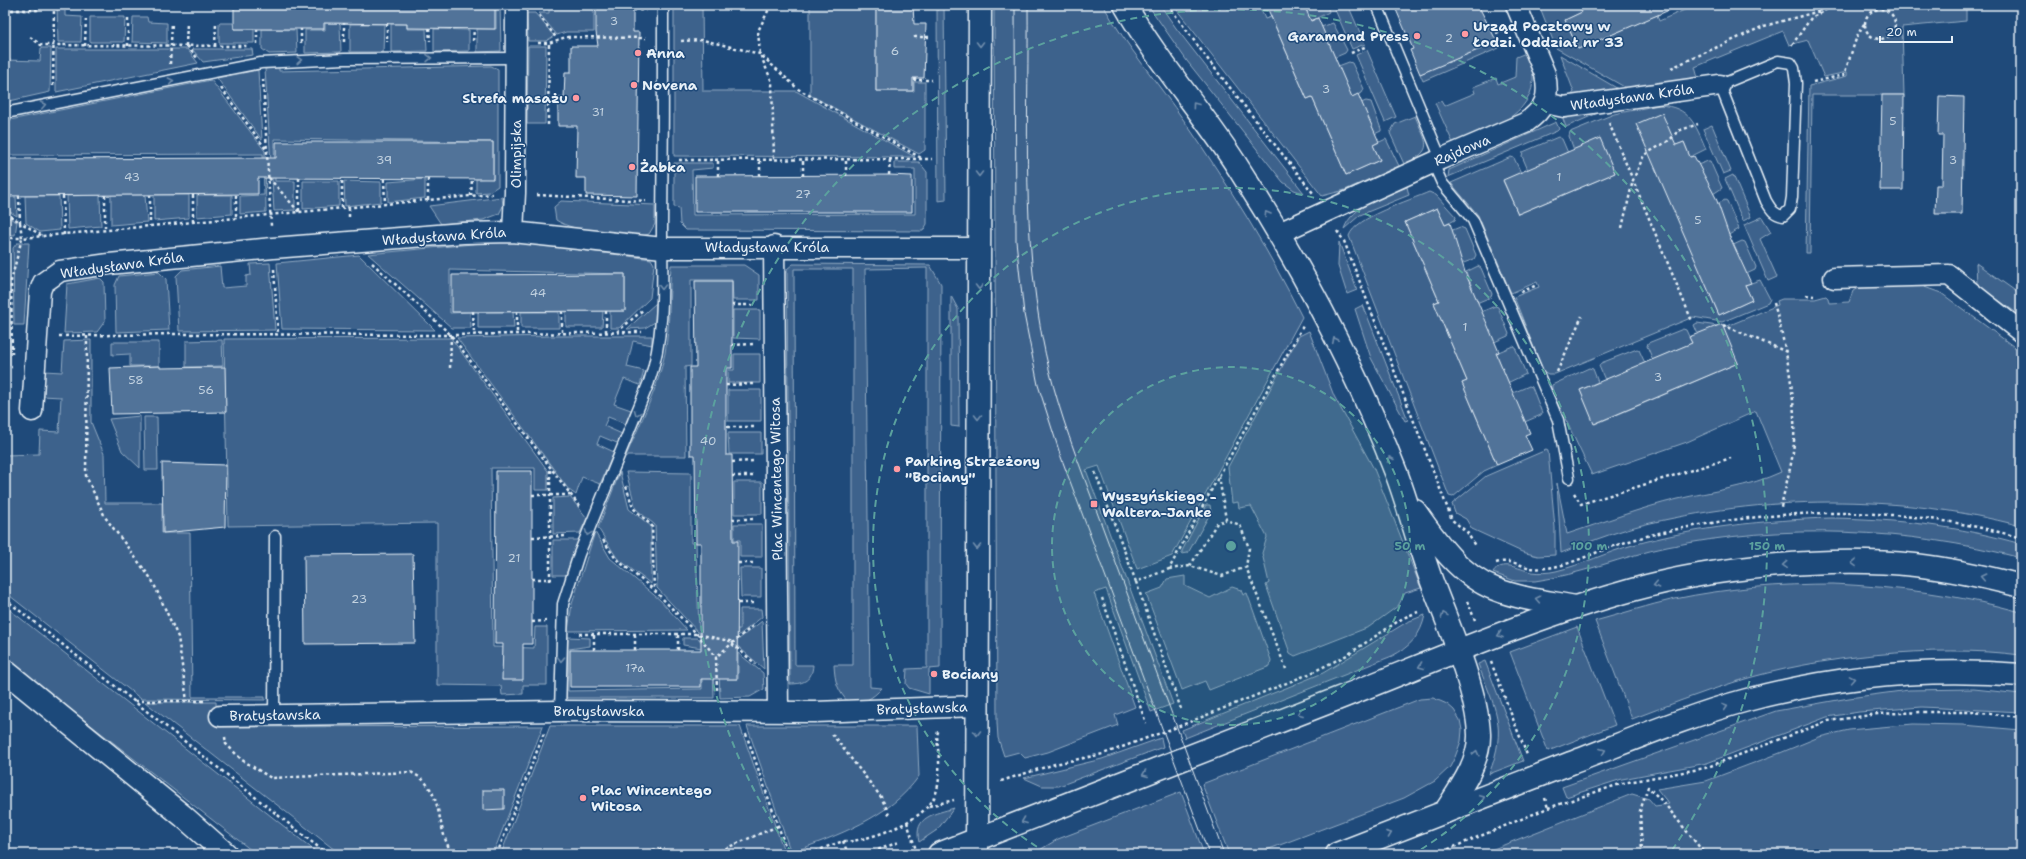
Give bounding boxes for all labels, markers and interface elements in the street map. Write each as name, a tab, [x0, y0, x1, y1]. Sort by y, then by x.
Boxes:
house number: 3	[610, 13, 618, 29]
place label: Urząd Pocztowy w Łodzi. Oddział nr 33	[1472, 17, 1624, 51]
scale bar	[1880, 18, 1952, 44]
text: 20 m	[1886, 24, 1917, 40]
place label: Garamond Press	[1288, 27, 1409, 45]
marker: Urząd Pocztowy w Łodzi. Oddział nr 33	[1460, 29, 1470, 39]
house number: 2	[1445, 30, 1453, 46]
marker: Garamond Press	[1412, 31, 1422, 41]
one-way arrow	[976, 41, 984, 47]
house number: 6	[891, 43, 899, 59]
place label: Anna	[646, 44, 685, 62]
marker: Anna	[633, 48, 643, 58]
one-way arrow	[426, 54, 432, 62]
one-way arrow	[296, 56, 302, 65]
place label: Novena	[642, 76, 698, 94]
one-way arrow	[168, 77, 174, 85]
street label: Władysława Króla	[1569, 79, 1695, 115]
marker: Novena	[629, 80, 639, 90]
house number: 3	[1322, 81, 1330, 97]
place label: Strefa masażu	[462, 89, 568, 107]
marker: Strefa masażu	[571, 93, 581, 103]
one-way arrow	[40, 101, 46, 109]
one-way arrow	[1193, 103, 1200, 110]
house number: 31	[592, 104, 604, 120]
house number: 5	[1889, 113, 1897, 129]
street label: Olimpijska	[507, 119, 525, 188]
street label: Rajdowa	[1431, 130, 1493, 170]
house number: 39	[376, 152, 392, 168]
house number: 3	[1949, 152, 1957, 168]
place label: Żabka	[640, 158, 686, 176]
marker: Żabka	[627, 162, 637, 172]
house number: 43	[124, 169, 140, 185]
house number: 1	[1556, 169, 1562, 185]
one-way arrow	[975, 171, 983, 177]
house number: 27	[795, 186, 811, 202]
one-way arrow	[1264, 211, 1272, 218]
house number: 5	[1694, 212, 1702, 228]
street label: Władysława Króla	[381, 223, 507, 249]
street label: Władysława Króla	[705, 238, 830, 256]
street label: Władysława Króla	[59, 247, 185, 283]
one-way arrow	[658, 284, 666, 290]
one-way arrow	[975, 284, 983, 290]
house number: 44	[530, 285, 546, 301]
house number: 1	[1462, 319, 1468, 335]
one-way arrow	[1332, 337, 1340, 345]
house number: 3	[1654, 369, 1662, 385]
house number: 58	[128, 372, 144, 388]
house number: 56	[198, 382, 214, 398]
street label: Plac Wincentego Witosa	[766, 397, 786, 561]
one-way arrow	[634, 409, 642, 416]
one-way arrow	[974, 414, 982, 420]
house number: 40	[700, 433, 716, 449]
place label: Parking Strzeżony "Bociany"	[905, 452, 1040, 486]
one-way arrow	[1386, 455, 1394, 462]
marker: Parking Strzeżony "Bociany"	[892, 464, 902, 474]
place label: Wyszyńskiego - Waltera-Janke	[1102, 487, 1217, 521]
marker: Wyszyńskiego - Waltera-Janke	[1089, 499, 1099, 509]
one-way arrow	[584, 529, 592, 536]
text: 50 m	[1395, 538, 1426, 554]
text: 100 m	[1571, 538, 1608, 554]
text: 150 m	[1749, 538, 1785, 554]
centre of rings	[1224, 539, 1238, 553]
one-way arrow	[973, 544, 981, 550]
house number: 21	[508, 550, 520, 566]
one-way arrow	[1851, 558, 1857, 567]
one-way arrow	[1782, 561, 1788, 570]
one-way arrow	[1980, 574, 1986, 582]
one-way arrow	[1653, 580, 1659, 588]
house number: 23	[351, 591, 367, 607]
one-way arrow	[1535, 596, 1541, 604]
one-way arrow	[1441, 612, 1449, 619]
one-way arrow	[1497, 631, 1504, 639]
one-way arrow	[556, 656, 565, 662]
house number: 17a	[625, 660, 645, 676]
one-way arrow	[1418, 661, 1425, 669]
place label: Bociany	[942, 665, 998, 683]
marker: Bociany	[929, 669, 939, 679]
one-way arrow	[1849, 675, 1855, 684]
street label: Bratysławska	[876, 697, 968, 719]
street label: Bratysławska	[553, 702, 645, 720]
one-way arrow	[1722, 703, 1729, 712]
street label: Bratysławska	[229, 705, 321, 725]
one-way arrow	[1297, 709, 1304, 717]
one-way arrow	[973, 730, 981, 736]
one-way arrow	[1599, 747, 1606, 755]
one-way arrow	[1471, 749, 1480, 756]
one-way arrow	[1142, 769, 1149, 777]
place label: Plac Wincentego Witosa	[591, 781, 712, 815]
marker: Plac Wincentego Witosa	[578, 793, 588, 803]
one-way arrow	[1478, 794, 1485, 802]
one-way arrow	[1021, 816, 1028, 824]
one-way arrow	[1385, 830, 1392, 838]

